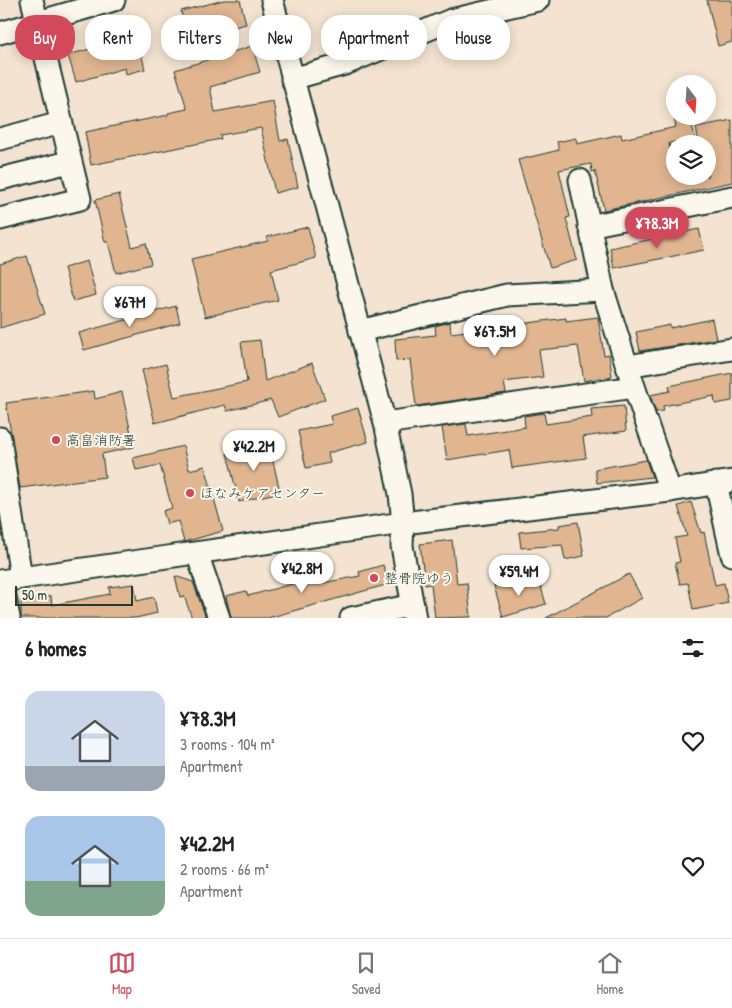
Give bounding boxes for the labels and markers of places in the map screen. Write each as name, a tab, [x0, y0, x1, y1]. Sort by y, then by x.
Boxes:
pin: ¥78.3M	[616, 206, 698, 249]
pin: ¥67M	[100, 286, 160, 328]
pin: ¥67.5M	[454, 314, 536, 357]
place label: 高畠消防署	[66, 430, 136, 449]
pin: ¥42.2M	[213, 430, 295, 472]
marker: 高畠消防署	[50, 434, 62, 446]
place label: ほなみケアセンター	[200, 483, 325, 502]
marker: ほなみケアセンター	[184, 487, 196, 499]
pin: ¥42.8M	[261, 552, 343, 594]
pin: ¥59.4M	[478, 554, 560, 597]
place label: 整骨院ゆう	[384, 568, 454, 587]
marker: 整骨院ゆう	[368, 572, 380, 584]

